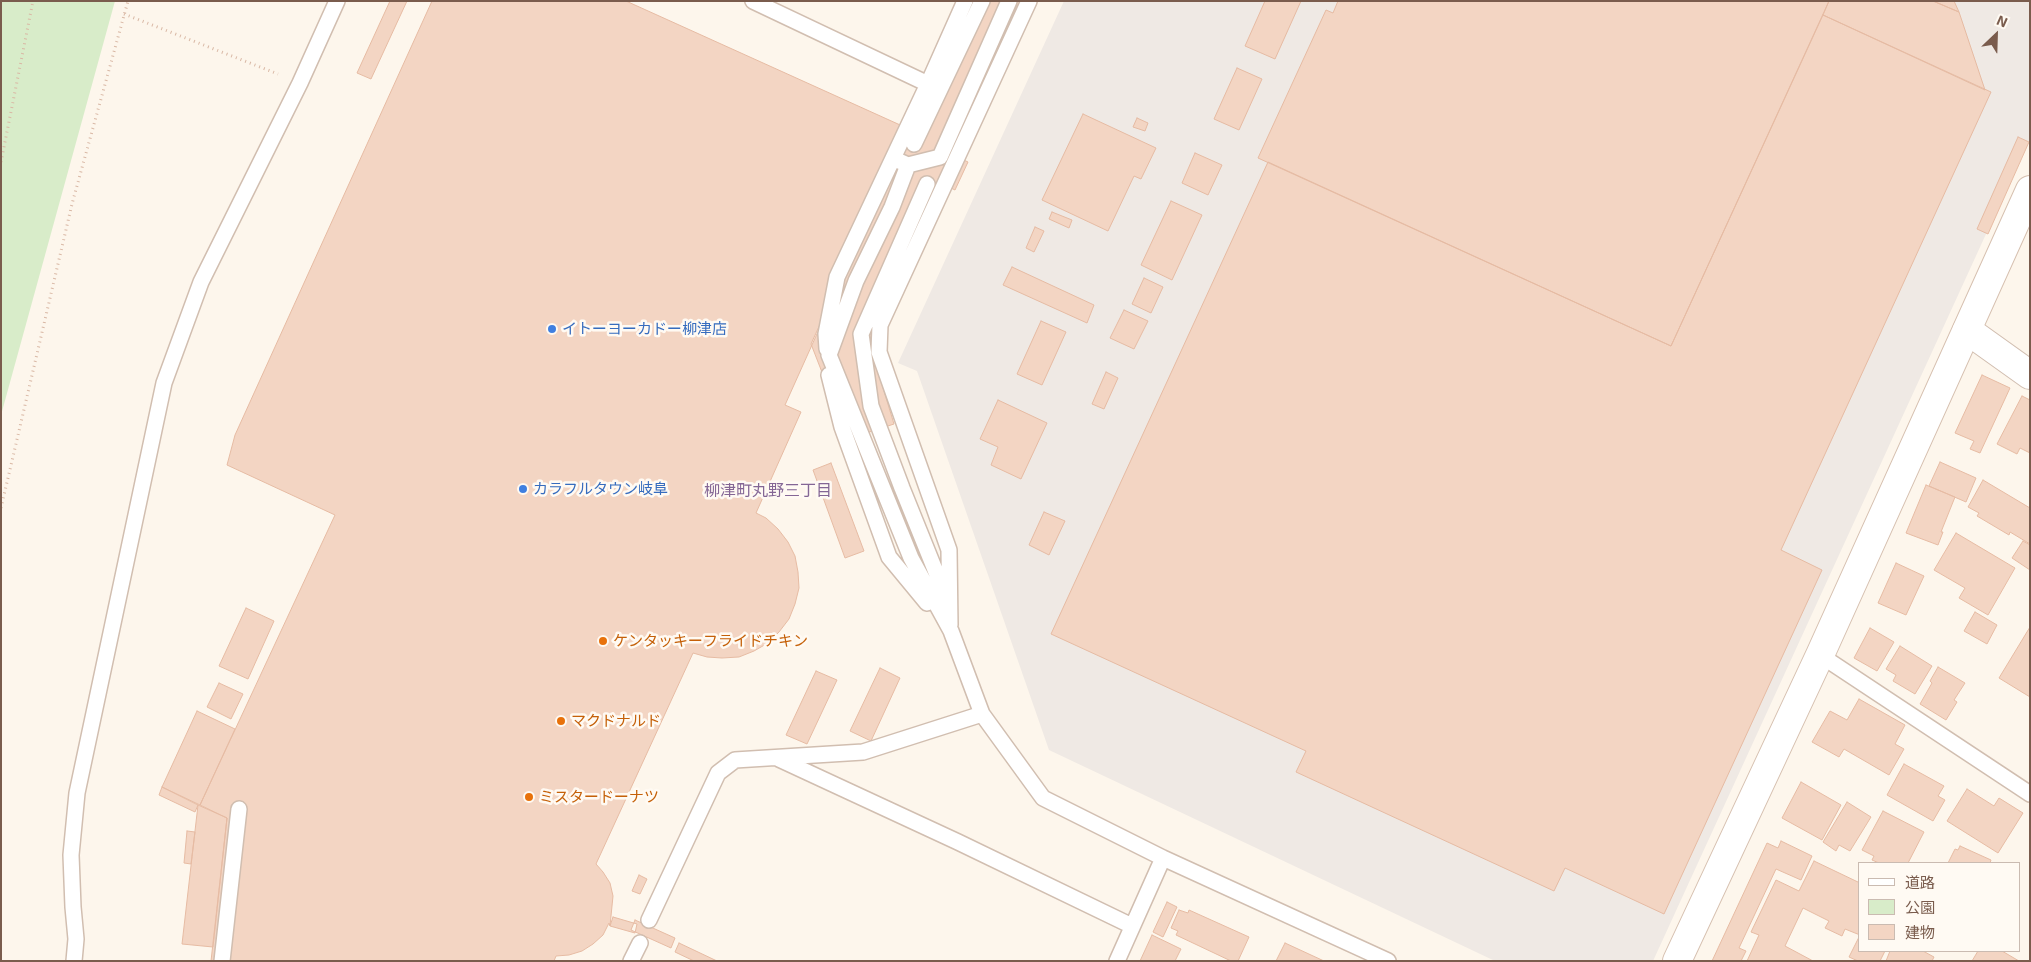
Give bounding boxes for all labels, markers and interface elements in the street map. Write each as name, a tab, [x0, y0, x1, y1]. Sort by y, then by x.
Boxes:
north arrow	[1971, 10, 2021, 60]
text: N	[1994, 11, 2010, 31]
place label: イトーヨーカドー柳津店	[562, 320, 727, 338]
marker: イトーヨーカドー柳津店	[546, 323, 558, 335]
place label: カラフルタウン岐阜	[533, 480, 668, 498]
district label: 柳津町丸野三丁目	[704, 481, 832, 501]
marker: カラフルタウン岐阜	[517, 483, 529, 495]
place label: ケンタッキーフライドチキン	[613, 632, 808, 650]
marker: ケンタッキーフライドチキン	[597, 635, 609, 647]
place label: マクドナルド	[571, 712, 661, 730]
marker: マクドナルド	[555, 715, 567, 727]
place label: ミスタードーナツ	[539, 788, 659, 806]
marker: ミスタードーナツ	[523, 791, 535, 803]
legend	[1858, 862, 2021, 952]
text: 道路	[1905, 873, 1935, 891]
text: 公園	[1905, 898, 1935, 916]
text: 建物	[1905, 923, 1935, 941]

